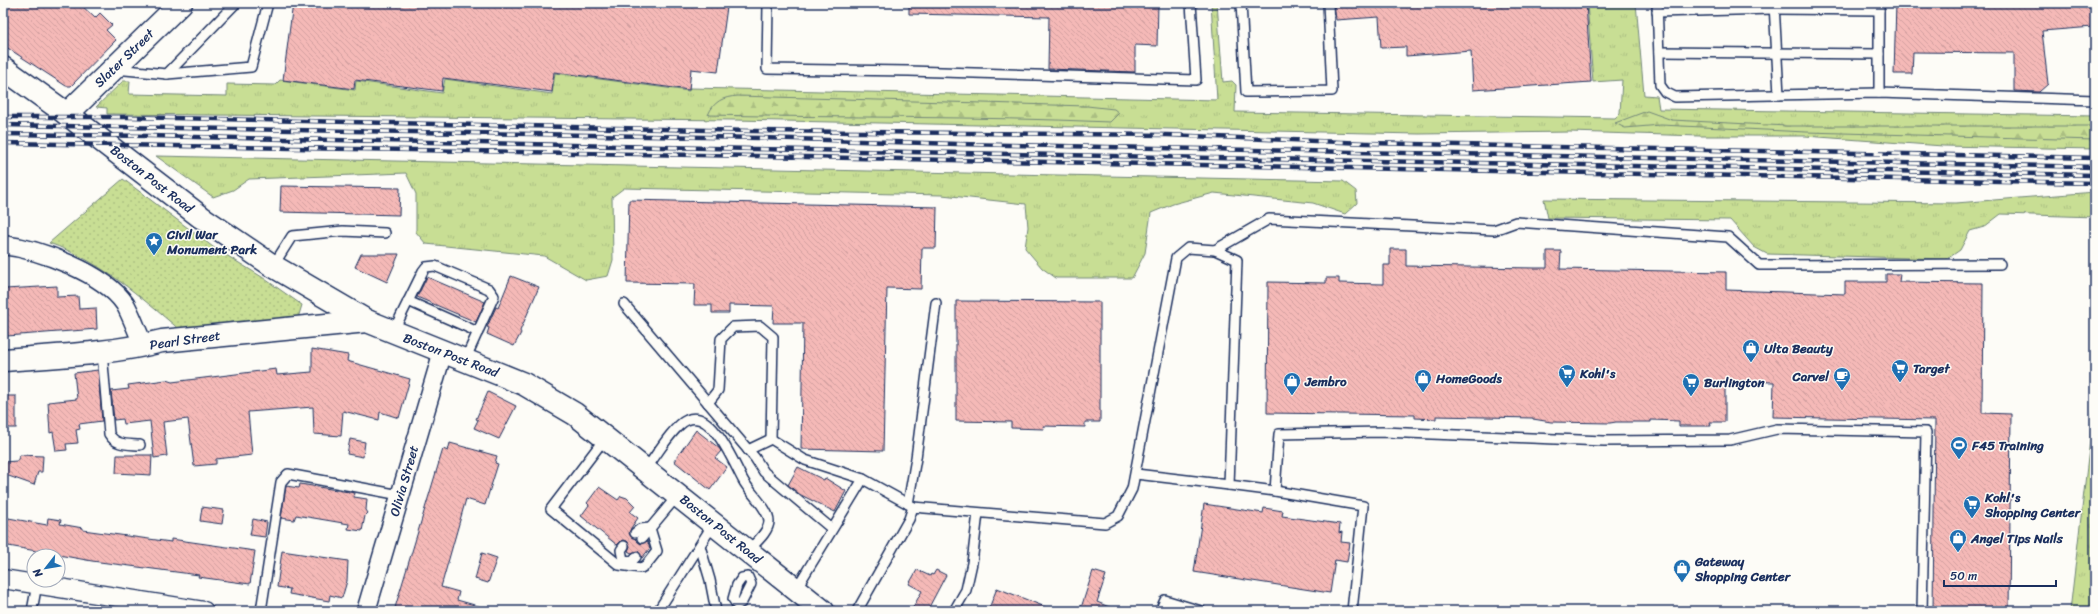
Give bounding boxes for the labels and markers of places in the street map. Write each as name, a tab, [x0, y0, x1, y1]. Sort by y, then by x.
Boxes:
place label: Civil War Monument Park	[166, 223, 257, 261]
place icon: Civil War Monument Park	[144, 231, 164, 256]
place label: Ulta Beauty	[1764, 337, 1834, 360]
shop icon: Ulta Beauty	[1741, 338, 1761, 363]
place label: Target	[1913, 357, 1950, 380]
supermarket icon: Target	[1890, 358, 1910, 383]
place label: Kohl's	[1579, 362, 1616, 385]
supermarket icon: Kohl's	[1557, 363, 1577, 388]
place label: Carvel	[1792, 365, 1830, 388]
cafe icon: Carvel	[1832, 366, 1852, 391]
place label: HomeGoods	[1435, 367, 1502, 390]
shop icon: HomeGoods	[1413, 368, 1433, 393]
place label: Jembro	[1304, 370, 1347, 393]
shop icon: Jembro	[1282, 371, 1302, 396]
place label: Burlington	[1704, 371, 1766, 394]
supermarket icon: Burlington	[1681, 372, 1701, 397]
place label: F45 Training	[1971, 434, 2044, 457]
sports icon: F45 Training	[1949, 435, 1969, 460]
place label: Kohl's Shopping Center	[1984, 486, 2082, 524]
supermarket icon: Kohl's Shopping Center	[1962, 494, 1982, 519]
place label: Angel Tips Nails	[1970, 527, 2064, 550]
shop icon: Angel Tips Nails	[1948, 528, 1968, 553]
place label: Gateway Shopping Center	[1694, 550, 1792, 588]
shop icon: Gateway Shopping Center	[1672, 558, 1692, 583]

